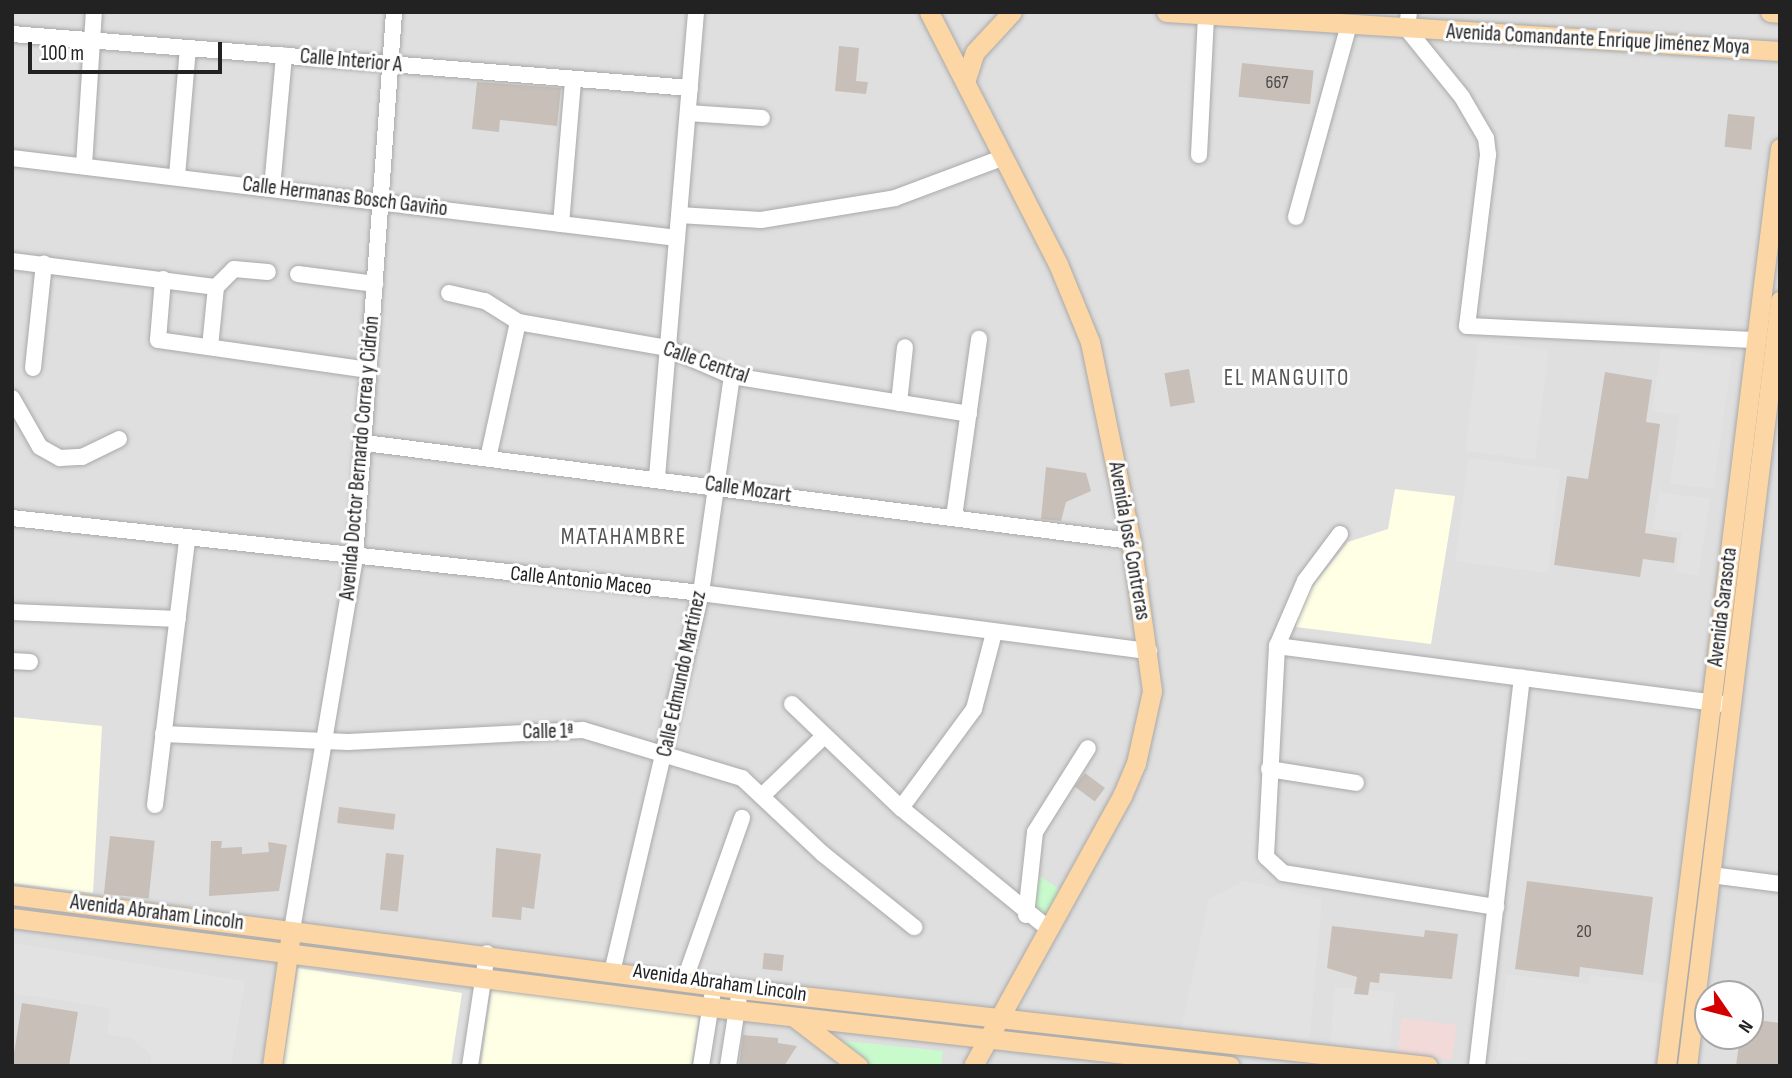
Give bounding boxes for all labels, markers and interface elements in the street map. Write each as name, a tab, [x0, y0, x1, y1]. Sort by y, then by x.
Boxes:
street label: Avenida Comandante Enrique Jiménez Moya	[1446, 19, 1750, 61]
scale bar	[32, 28, 226, 72]
text: 100 m	[41, 41, 84, 66]
street label: Calle Interior A	[299, 44, 403, 78]
house number: 667	[1266, 72, 1288, 94]
street label: Calle Hermanas Bosch Gaviño	[241, 172, 449, 222]
street label: Avenida Doctor Bernardo Correa y Cidrón	[335, 315, 385, 601]
street label: Calle Central	[660, 337, 752, 389]
district label: EL MANGUITO	[1225, 364, 1349, 392]
street label: Avenida José Contreras	[1103, 460, 1155, 622]
street label: Calle Mozart	[703, 471, 793, 509]
district label: MATAHAMBRE	[562, 523, 686, 551]
street label: Avenida Sarasota	[1703, 546, 1743, 668]
street label: Calle Antonio Maceo	[509, 561, 653, 601]
street label: Calle Edmundo Martínez	[652, 589, 712, 759]
street label: Calle 1ª	[522, 719, 574, 745]
street label: Avenida Abraham Lincoln	[69, 890, 245, 936]
house number: 20	[1576, 921, 1592, 943]
street label: Avenida Abraham Lincoln	[632, 958, 808, 1008]
north arrow	[1694, 980, 1764, 1050]
text: N	[1733, 1015, 1757, 1037]

